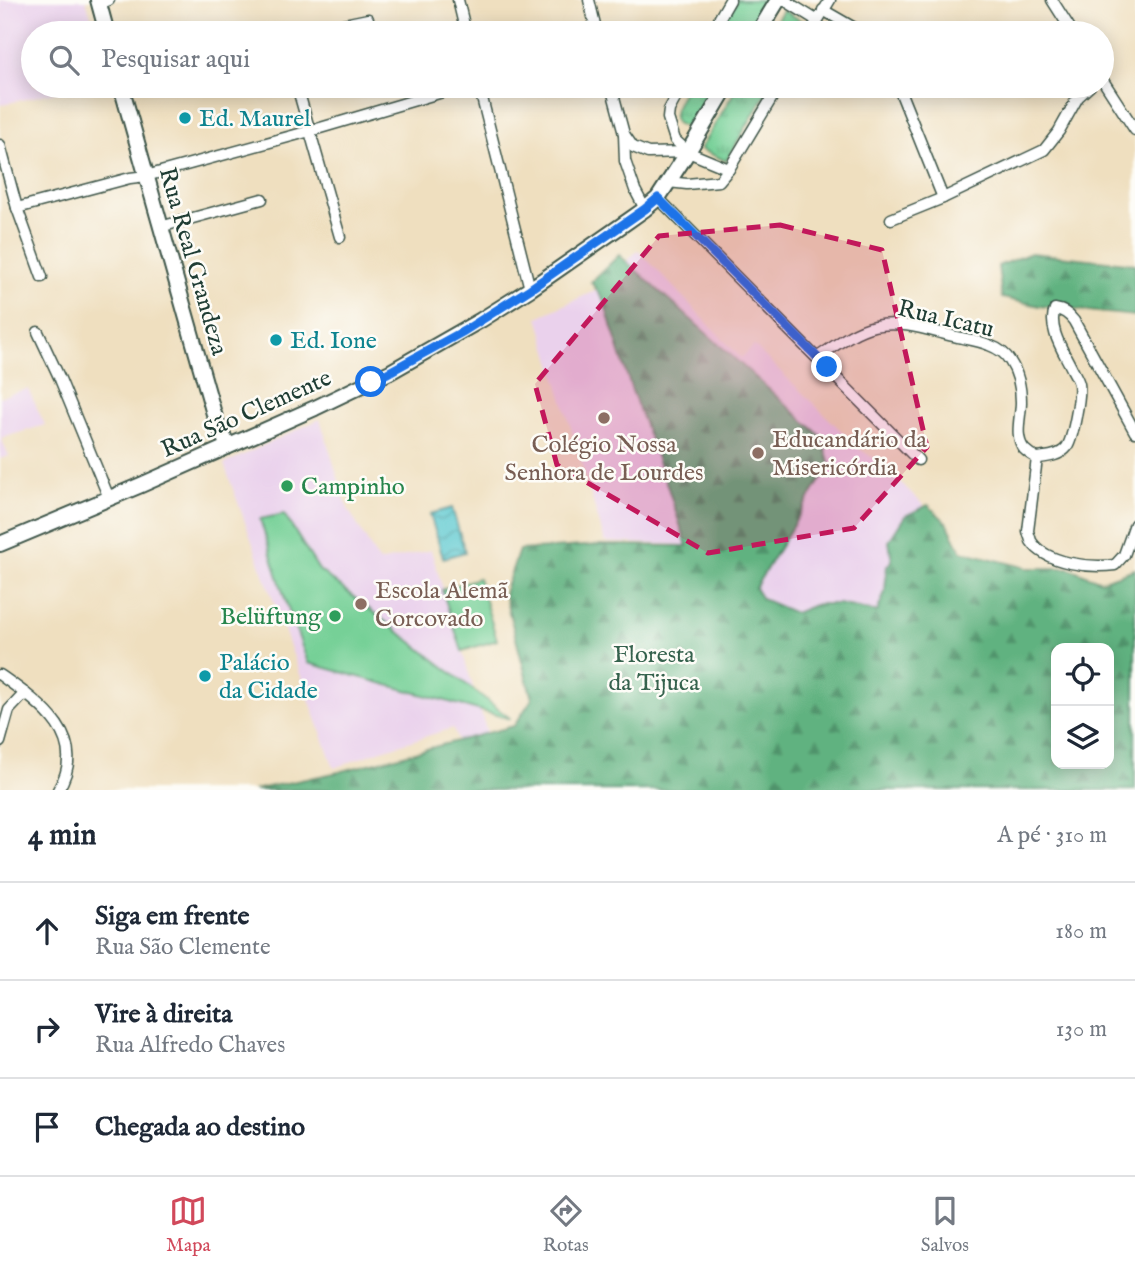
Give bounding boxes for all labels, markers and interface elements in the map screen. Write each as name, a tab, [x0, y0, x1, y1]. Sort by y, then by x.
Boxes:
search box	[21, 21, 1114, 98]
icon: search	[45, 41, 83, 79]
text: Pesquisar aqui	[101, 43, 250, 76]
place label: Ed. Maurel	[199, 104, 311, 135]
marker: Ed. Maurel	[177, 110, 193, 126]
street label: Rua Real Grandeza	[151, 164, 234, 359]
street label: Rua Icatu	[895, 293, 997, 346]
place label: Ed. Ione	[290, 326, 377, 357]
marker: Ed. Ione	[268, 332, 284, 348]
route end	[811, 351, 842, 382]
street label: Rua São Clemente	[157, 363, 337, 466]
route start	[355, 366, 386, 397]
marker: Colégio Nossa Senhora de Lourdes	[596, 410, 612, 426]
place label: Educandário da Misericórdia	[772, 425, 928, 484]
place label: Colégio Nossa Senhora de Lourdes	[505, 430, 703, 489]
marker: Educandário da Misericórdia	[750, 445, 766, 461]
place label: Campinho	[301, 472, 405, 503]
marker: Campinho	[279, 478, 295, 494]
place label: Escola Alemã Corcovado	[375, 576, 509, 635]
marker: Escola Alemã Corcovado	[353, 596, 369, 612]
place label: Belüftung	[220, 602, 322, 633]
marker: Belüftung	[327, 608, 343, 624]
park label: Floresta da Tijuca	[608, 640, 700, 699]
map controls	[1051, 643, 1114, 769]
button: locate	[1051, 643, 1114, 706]
place label: Palácio da Cidade	[219, 648, 318, 707]
marker: Palácio da Cidade	[197, 668, 213, 684]
button: layers	[1051, 706, 1114, 769]
text: 4 min	[28, 817, 96, 855]
text: A pé · 310 m	[997, 821, 1107, 850]
text: Siga em frente	[95, 900, 250, 933]
icon: ahead	[28, 912, 66, 950]
text: 180 m	[1055, 917, 1107, 946]
text: Rua São Clemente	[95, 933, 271, 962]
text: Vire à direita	[95, 998, 232, 1031]
icon: right	[28, 1010, 66, 1048]
text: 130 m	[1056, 1015, 1107, 1044]
text: Rua Alfredo Chaves	[95, 1031, 285, 1060]
icon: arrive	[28, 1108, 66, 1146]
text: Chegada ao destino	[95, 1111, 305, 1144]
tab: Mapa	[166, 1192, 211, 1258]
tab: Rotas	[543, 1192, 589, 1258]
tab: Salvos	[921, 1192, 969, 1258]

